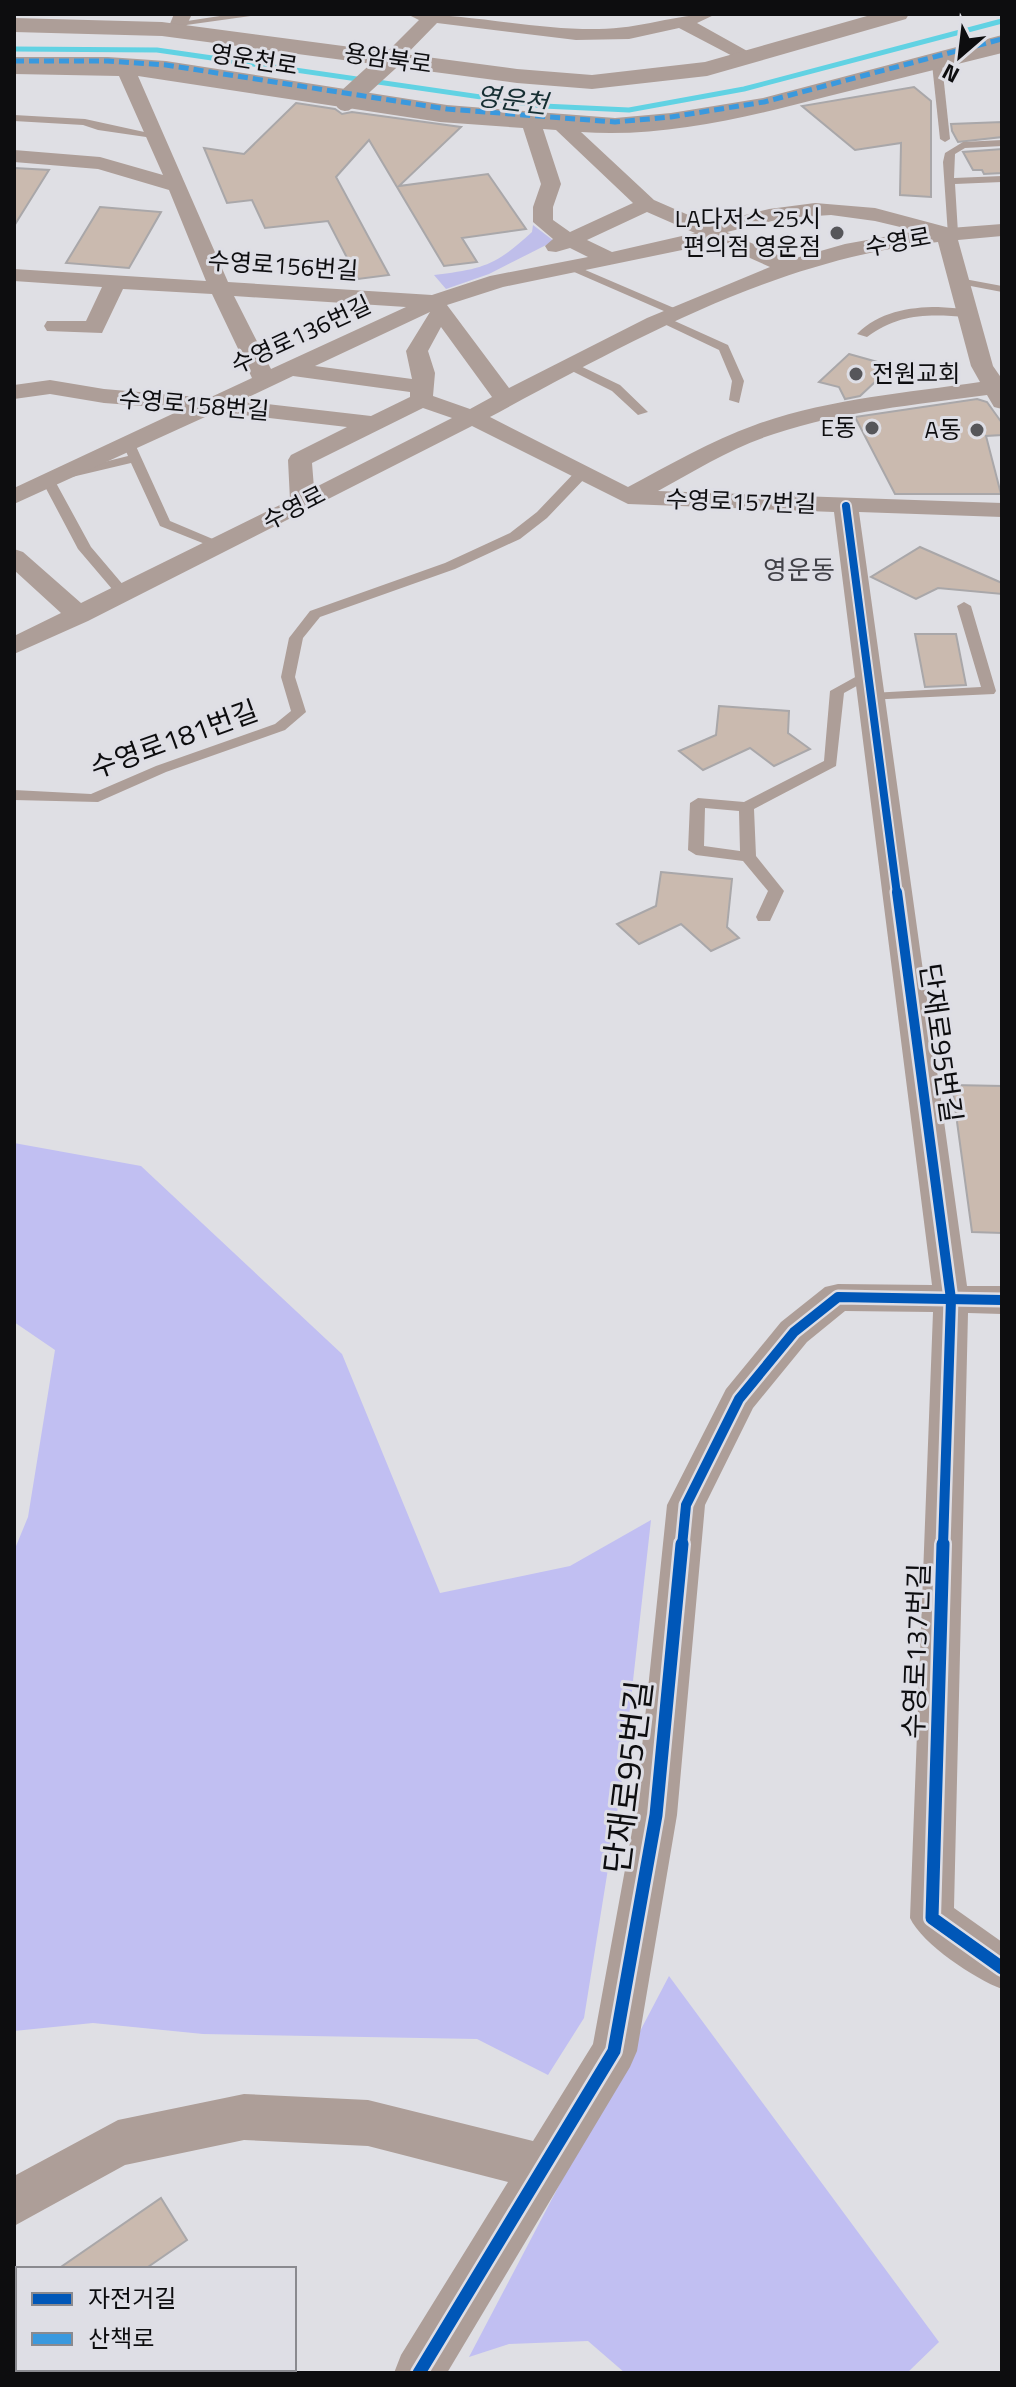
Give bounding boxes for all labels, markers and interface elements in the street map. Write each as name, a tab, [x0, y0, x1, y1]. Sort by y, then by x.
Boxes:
north arrow	[920, 16, 1000, 96]
street label: 영운천로	[208, 34, 301, 84]
street label: 용암북로	[342, 34, 434, 82]
text: N	[936, 55, 965, 92]
water label: 영운천	[474, 76, 553, 124]
place label: LA다저스 25시 편의점 영운점	[675, 200, 821, 264]
street label: 수영로	[862, 218, 934, 264]
marker: LA다저스 25시 편의점 영운점	[828, 224, 846, 242]
street label: 수영로156번길	[207, 242, 360, 288]
street label: 수영로136번길	[225, 286, 376, 382]
place label: 전원교회	[872, 355, 960, 391]
marker: 전원교회	[847, 365, 865, 383]
street label: 수영로158번길	[117, 380, 271, 429]
place label: E동	[821, 409, 856, 445]
place label: A동	[925, 411, 961, 447]
marker: E동	[863, 419, 881, 437]
marker: A동	[968, 421, 986, 439]
street label: 수영로	[256, 476, 331, 538]
street label: 수영로157번길	[665, 480, 817, 522]
district label: 영운동	[763, 550, 835, 589]
street label: 수영로181번길	[84, 688, 264, 789]
street label: 단재로95번길	[909, 961, 974, 1125]
street label: 수영로137번길	[891, 1562, 940, 1740]
street label: 단재로95번길	[589, 1677, 665, 1877]
legend	[16, 2267, 296, 2371]
text: 자전거길	[88, 2280, 176, 2316]
text: 산책로	[88, 2320, 154, 2356]

